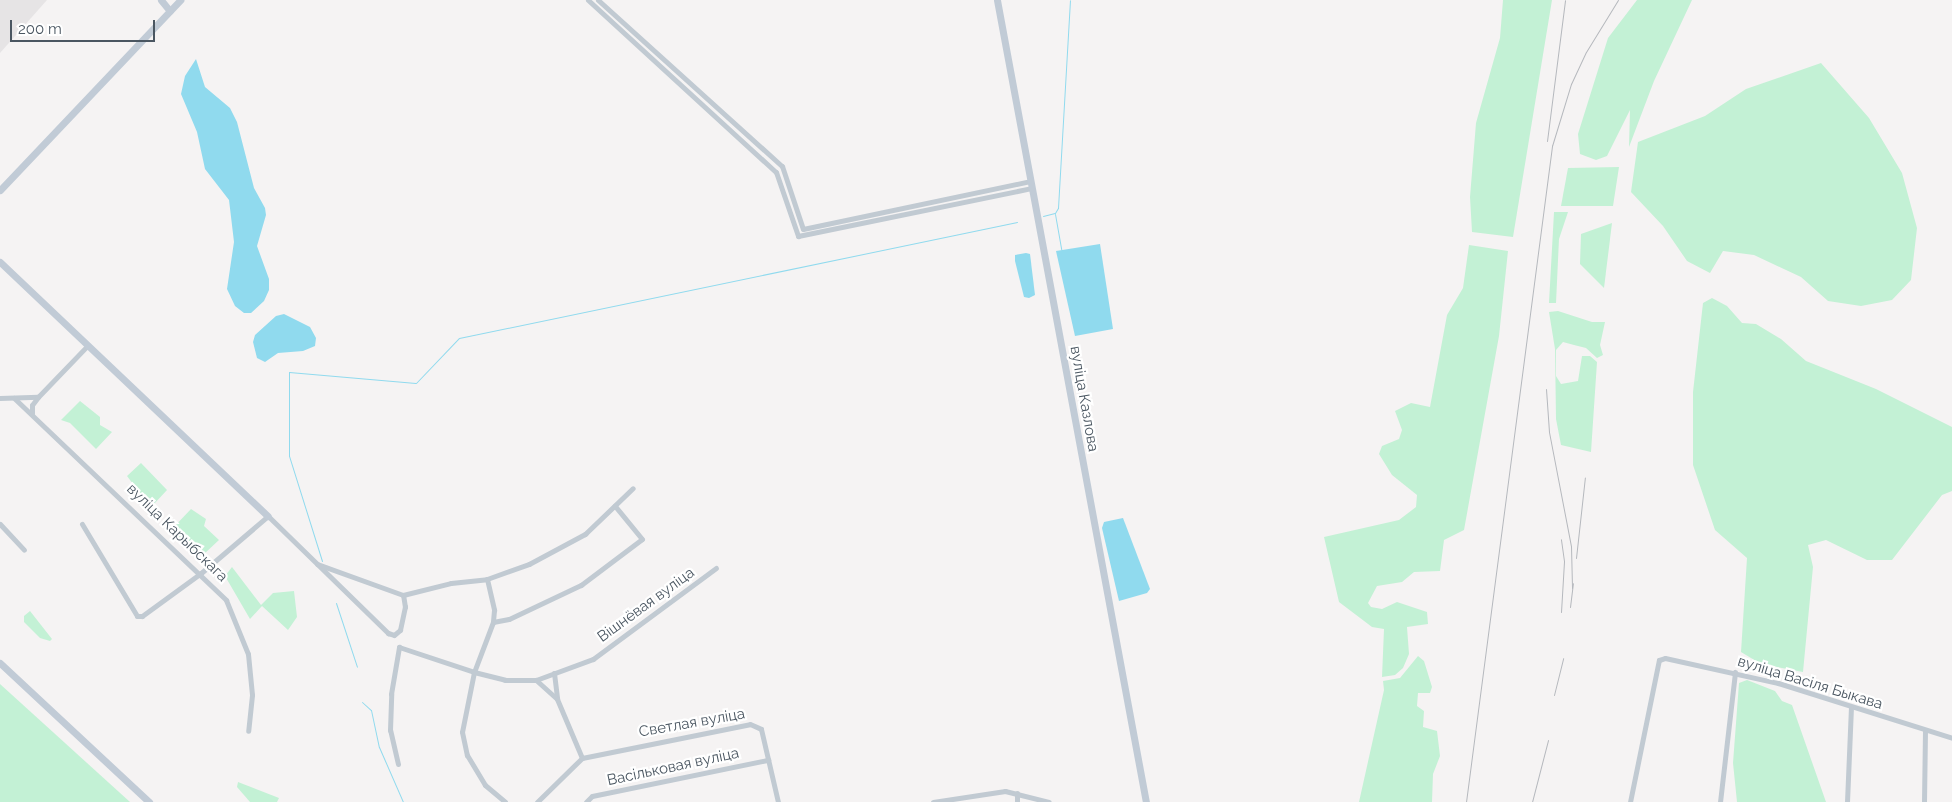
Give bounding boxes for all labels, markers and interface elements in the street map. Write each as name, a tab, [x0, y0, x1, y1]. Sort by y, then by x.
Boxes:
scale bar	[12, 10, 158, 42]
text: 200 m	[18, 20, 62, 38]
street label: вуліца Казлова	[1066, 345, 1102, 453]
street label: вуліца Карыбскага	[123, 480, 231, 586]
street label: Вішнёвая вуліца	[594, 564, 698, 646]
street label: вуліца Васіля Быкава	[1735, 652, 1885, 714]
street label: Светлая вуліца	[638, 705, 746, 741]
street label: Васільковая вуліца	[605, 744, 741, 790]

